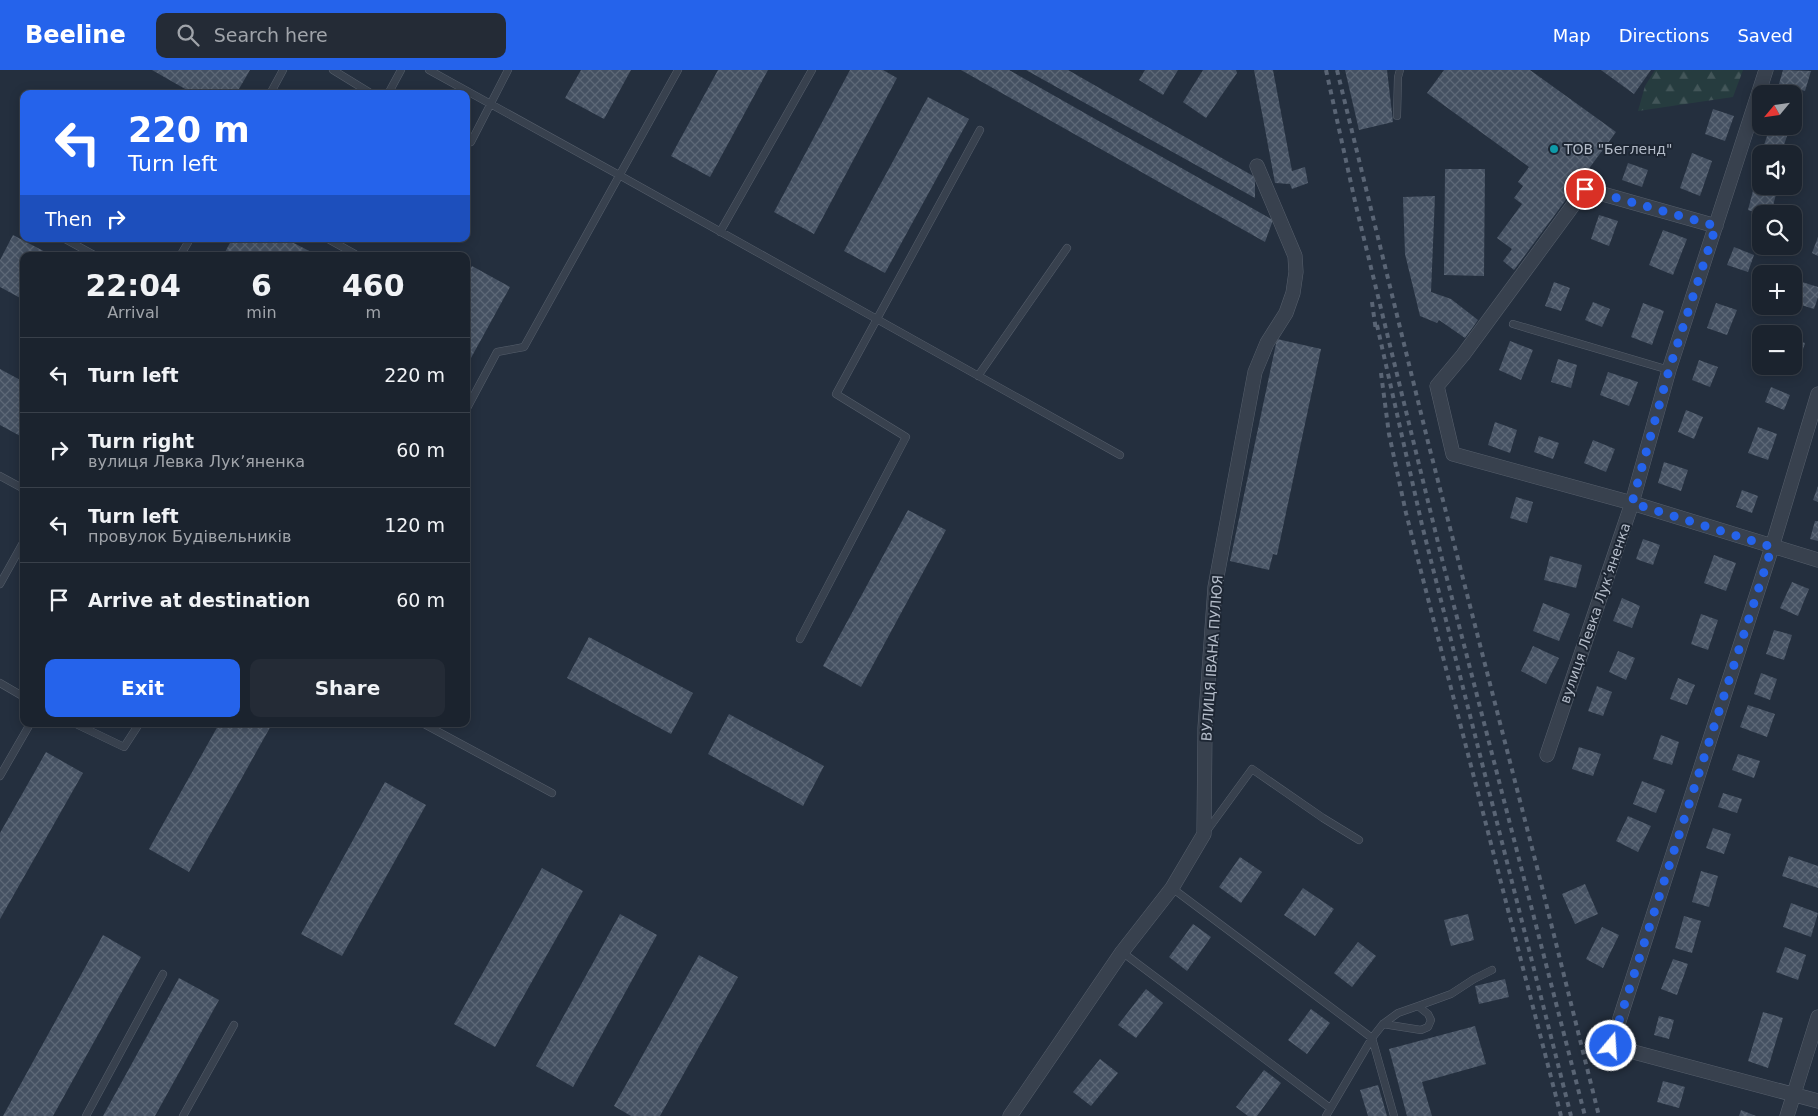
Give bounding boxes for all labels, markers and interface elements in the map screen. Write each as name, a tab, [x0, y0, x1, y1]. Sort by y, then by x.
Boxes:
search box	[156, 13, 506, 58]
text: Beeline	[25, 21, 126, 49]
icon: search	[174, 21, 202, 49]
text: Search here	[214, 24, 328, 46]
text: Map	[1553, 25, 1591, 46]
text: Directions	[1619, 25, 1709, 46]
text: Saved	[1737, 25, 1793, 46]
north arrow	[1752, 85, 1802, 135]
map controls	[1752, 85, 1802, 375]
icon: left	[45, 110, 110, 175]
text: 220 m	[128, 110, 250, 150]
place label: ТОВ "Бегленд"	[1563, 141, 1672, 157]
marker: ТОВ "Бегленд"	[1548, 143, 1560, 155]
button: sound	[1752, 145, 1802, 195]
text: Turn left	[128, 151, 217, 176]
pin	[1564, 168, 1606, 210]
icon: arrive	[1571, 175, 1599, 203]
icon: right	[102, 205, 130, 233]
button: search	[1752, 205, 1802, 255]
text: Then	[45, 208, 92, 230]
button: +	[1752, 265, 1802, 315]
text: 22:04	[85, 268, 181, 303]
text: 6	[251, 268, 272, 303]
text: 460	[342, 268, 405, 303]
text: Arrival	[107, 303, 159, 322]
text: min	[246, 303, 277, 322]
text: m	[365, 303, 381, 322]
button: −	[1752, 325, 1802, 375]
icon: left	[45, 361, 73, 389]
text: Turn left	[88, 364, 179, 386]
text: 220 m	[384, 364, 445, 386]
text: Turn right	[88, 430, 194, 452]
icon: right	[45, 436, 73, 464]
text: 60 m	[396, 439, 445, 461]
text: вулиця Левка Лукʼяненка	[88, 452, 305, 471]
text: Turn left	[88, 505, 179, 527]
icon: left	[45, 511, 73, 539]
text: 120 m	[384, 514, 445, 536]
street label: вулиця Левка Лукʼяненка	[1557, 521, 1633, 705]
text: провулок Будівельників	[88, 527, 291, 546]
street label: ВУЛИЦЯ ІВАНА ПУЛЮЯ	[1198, 574, 1226, 742]
icon: arrive	[45, 586, 73, 614]
text: Arrive at destination	[88, 589, 310, 611]
text: 60 m	[396, 589, 445, 611]
button: Exit	[45, 659, 240, 717]
button: Share	[250, 659, 445, 717]
position arrow	[1584, 1019, 1636, 1071]

